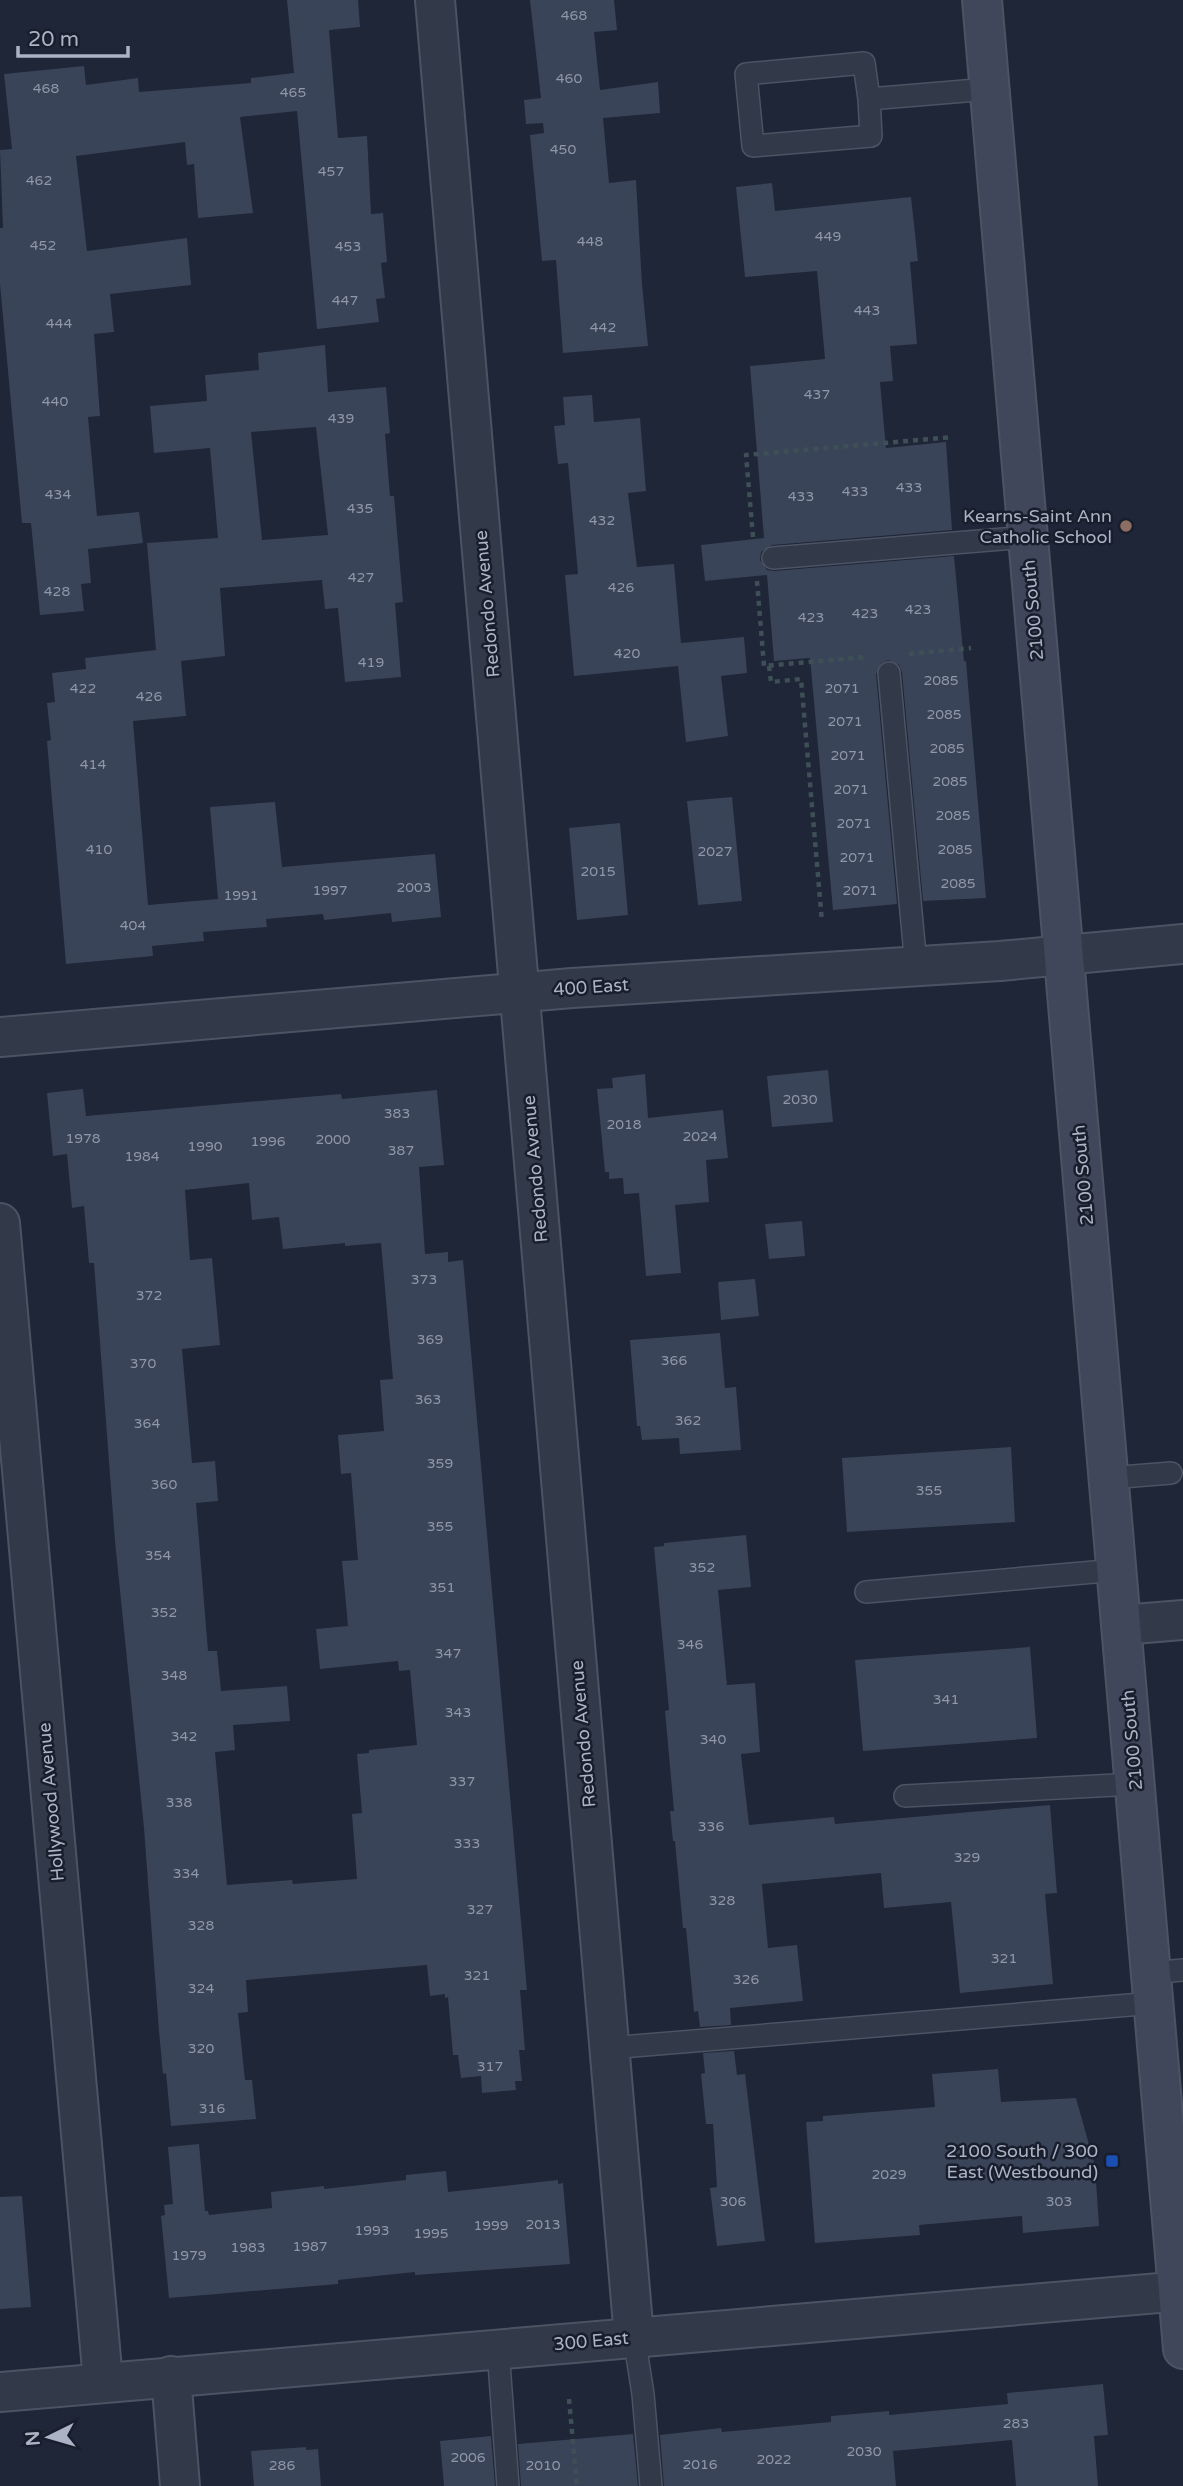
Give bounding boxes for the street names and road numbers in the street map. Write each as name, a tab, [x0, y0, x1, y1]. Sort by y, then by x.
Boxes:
street label: Redondo Avenue	[470, 529, 504, 679]
street label: 2100 South	[1018, 559, 1048, 661]
street label: 400 East	[553, 973, 630, 1001]
street label: Redondo Avenue	[518, 1094, 552, 1244]
street label: 2100 South	[1068, 1124, 1098, 1226]
street label: Redondo Avenue	[566, 1659, 600, 1809]
street label: 2100 South	[1117, 1689, 1147, 1791]
street label: Hollywood Avenue	[33, 1722, 69, 1882]
street label: 300 East	[552, 2327, 630, 2355]

